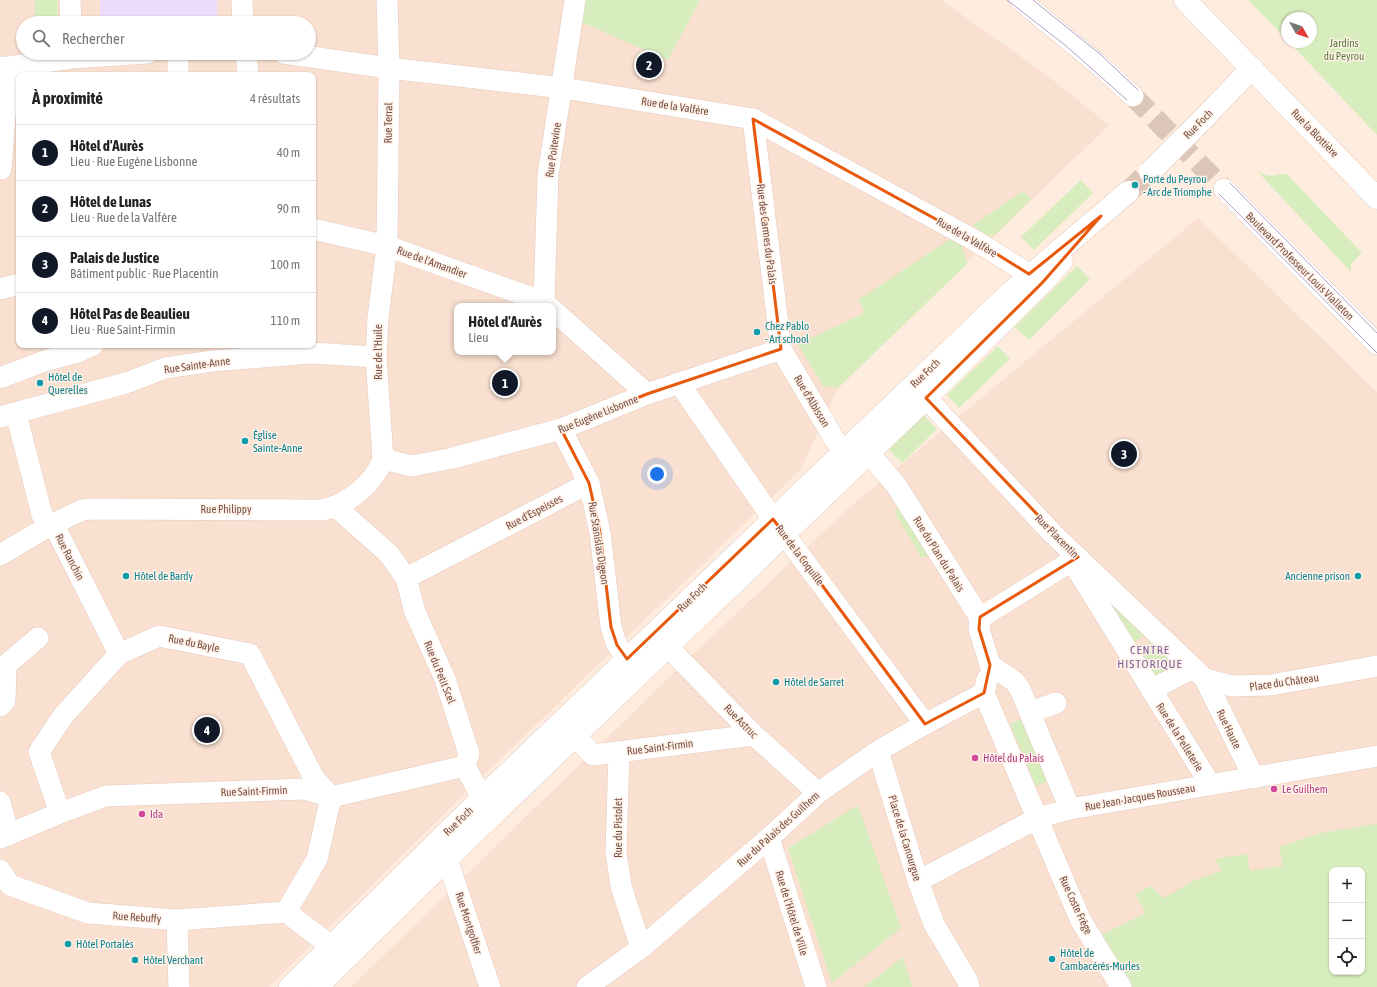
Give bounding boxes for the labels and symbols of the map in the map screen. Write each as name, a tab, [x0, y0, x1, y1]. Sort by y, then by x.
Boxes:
north arrow	[1281, 12, 1317, 48]
park label: Jardins du Peyrou	[1324, 37, 1364, 62]
pin: 2	[636, 50, 662, 80]
street label: Rue de la Valfère	[641, 95, 709, 117]
street label: Rue Terral	[382, 102, 394, 143]
street label: Rue la Blottière	[1289, 106, 1341, 160]
street label: Rue Foch	[1181, 107, 1215, 141]
street label: Rue Poitevine	[543, 122, 563, 178]
place label: Porte du Peyrou - Arc de Triomphe	[1143, 173, 1212, 198]
marker: Porte du Peyrou - Arc de Triomphe	[1130, 180, 1140, 190]
street label: Rue des Carmes du Palais	[755, 183, 779, 285]
street label: Boulevard Professeur Louis Vialleton	[1244, 210, 1356, 322]
street label: Rue de la Valfère	[935, 215, 999, 259]
street label: Rue de l'Amandier	[395, 244, 469, 280]
place label: Chez Pablo - Art school	[765, 320, 809, 345]
street label: Rue de l'Huile	[372, 324, 384, 380]
marker: Chez Pablo - Art school	[752, 327, 762, 337]
street label: Rue Sainte-Anne	[163, 354, 231, 376]
street label: Rue Foch	[908, 356, 942, 390]
pin: 1	[492, 368, 518, 398]
place label: Hôtel de Querelles	[48, 371, 88, 396]
street label: Rue d'Albisson	[792, 373, 832, 429]
marker: Hôtel de Querelles	[35, 378, 45, 388]
street label: Rue Eugène Lisbonne	[556, 392, 640, 436]
place label: Église Sainte-Anne	[253, 429, 302, 454]
marker: Église Sainte-Anne	[240, 436, 250, 446]
pin: 3	[1111, 439, 1137, 469]
your location	[647, 464, 667, 484]
street label: Rue d'Espeisses	[504, 492, 564, 532]
street label: Rue Stanislas Digeon	[587, 501, 611, 585]
street label: Rue Philippy	[201, 503, 252, 515]
street label: Rue Placentin	[1033, 512, 1081, 560]
street label: Rue du Plan du Palais	[911, 514, 967, 594]
street label: Rue de la Coquille	[773, 522, 827, 588]
street label: Rue Ranchin	[53, 532, 87, 582]
place label: Hôtel de Bardy	[134, 570, 194, 582]
place label: Ancienne prison	[1285, 570, 1350, 582]
marker: Hôtel de Bardy	[121, 571, 131, 581]
marker: Ancienne prison	[1353, 571, 1363, 581]
street label: Rue Foch	[675, 580, 709, 614]
street label: Rue du Bayle	[167, 632, 221, 654]
street label: Rue du Petit Scel	[422, 639, 458, 705]
district label: CENTRE HISTORIQUE	[1117, 643, 1183, 671]
street label: Place du Château	[1249, 671, 1319, 693]
place label: Hôtel de Sarret	[784, 676, 844, 688]
marker: Hôtel de Sarret	[771, 677, 781, 687]
street label: Rue de la Pelleterie	[1154, 701, 1206, 773]
street label: Rue Astruc	[722, 702, 761, 741]
street label: Rue Haute	[1214, 707, 1244, 751]
pin: 4	[194, 715, 220, 745]
street label: Rue Saint-Firmin	[626, 737, 694, 757]
place label: Hôtel du Palais	[983, 752, 1044, 764]
marker: Hôtel du Palais	[970, 753, 980, 763]
street label: Rue Jean-Jacques Rousseau	[1084, 781, 1196, 813]
place label: Le Guilhem	[1282, 783, 1328, 795]
street label: Rue Saint-Firmin	[220, 784, 288, 798]
marker: Le Guilhem	[1269, 784, 1279, 794]
street label: Rue du Palais des Guilhem	[735, 789, 821, 869]
street label: Place de la Canourgue	[886, 794, 924, 882]
street label: Rue du Pistolet	[612, 798, 624, 858]
street label: Rue Foch	[441, 804, 475, 838]
place label: Ida	[150, 808, 163, 820]
marker: Ida	[137, 809, 147, 819]
street label: Rue de l'Hôtel de Ville	[773, 869, 811, 957]
street label: Rue Coste Frège	[1057, 874, 1095, 936]
street label: Rue Montgolfier	[453, 890, 485, 956]
street label: Rue Rebuffy	[112, 909, 162, 925]
place label: Hôtel Portalès	[76, 938, 134, 950]
marker: Hôtel Portalès	[63, 939, 73, 949]
place label: Hôtel de Cambacérès-Murles	[1060, 947, 1140, 972]
place label: Hôtel Verchant	[143, 954, 203, 966]
marker: Hôtel de Cambacérès-Murles	[1047, 954, 1057, 964]
marker: Hôtel Verchant	[130, 955, 140, 965]

